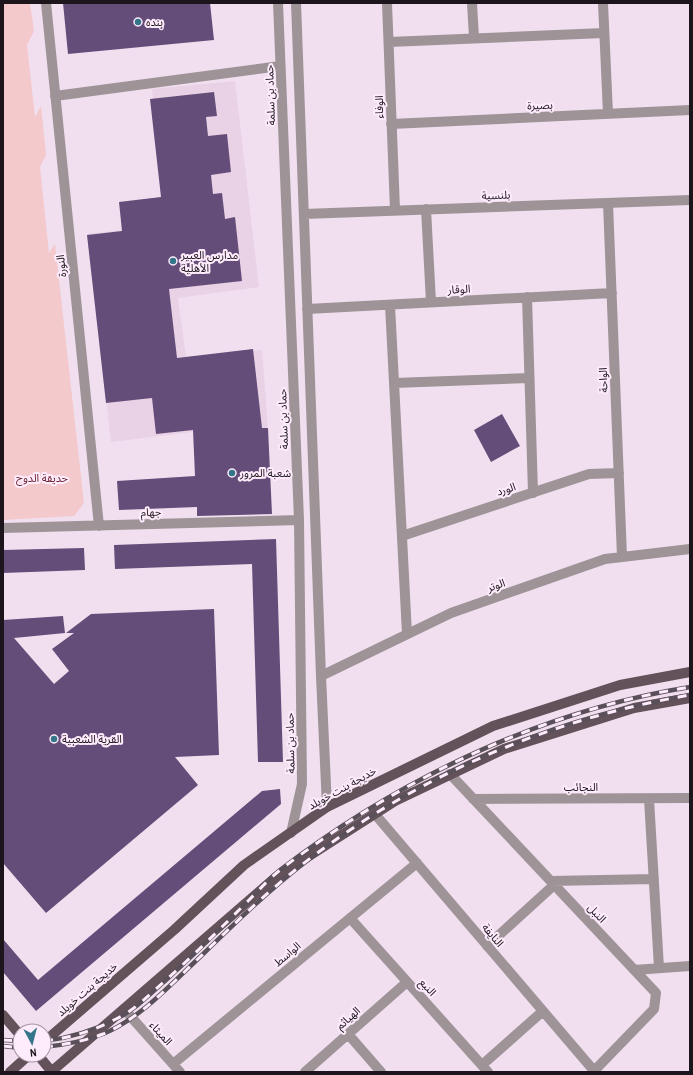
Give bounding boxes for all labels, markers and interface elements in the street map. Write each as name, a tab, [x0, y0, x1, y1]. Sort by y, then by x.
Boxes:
place label: بنده	[146, 15, 163, 29]
marker: بنده	[133, 17, 143, 27]
street label: حماد بن سلمة	[262, 64, 278, 126]
street label: الوفاء	[372, 95, 386, 119]
street label: بصيرة	[527, 98, 553, 113]
street label: بلنسية	[481, 187, 511, 203]
place label: مدارس العبير الأهلية	[180, 248, 238, 275]
street label: النورة	[53, 254, 69, 278]
marker: مدارس العبير الأهلية	[168, 256, 178, 266]
street label: الوقار	[446, 281, 471, 297]
street label: الواحة	[596, 367, 610, 393]
street label: حماد بن سلمة	[275, 388, 291, 450]
place label: شعبة المرور	[239, 466, 292, 480]
marker: شعبة المرور	[227, 468, 237, 478]
park label: حديقة الدوح	[16, 471, 69, 486]
street label: الورد	[495, 479, 517, 499]
street label: جهام	[140, 505, 162, 520]
street label: الوتر	[484, 575, 507, 595]
street label: حماد بن سلمة	[282, 712, 298, 774]
place label: القرية الشعبية	[62, 732, 122, 746]
marker: القرية الشعبية	[49, 734, 59, 744]
street label: خديجة بنت خويلد	[305, 763, 379, 813]
street label: النجائب	[564, 780, 598, 794]
street label: النبل	[585, 901, 609, 925]
street label: النايفة	[479, 920, 507, 950]
street label: الواسط	[271, 939, 303, 969]
street label: خديجة بنت خويلد	[54, 958, 121, 1019]
street label: النبع	[416, 975, 440, 999]
street label: الهياثم	[333, 1003, 364, 1034]
street label: الميثاء	[146, 1018, 175, 1048]
north arrow	[12, 1023, 52, 1063]
text: N	[29, 1046, 37, 1060]

